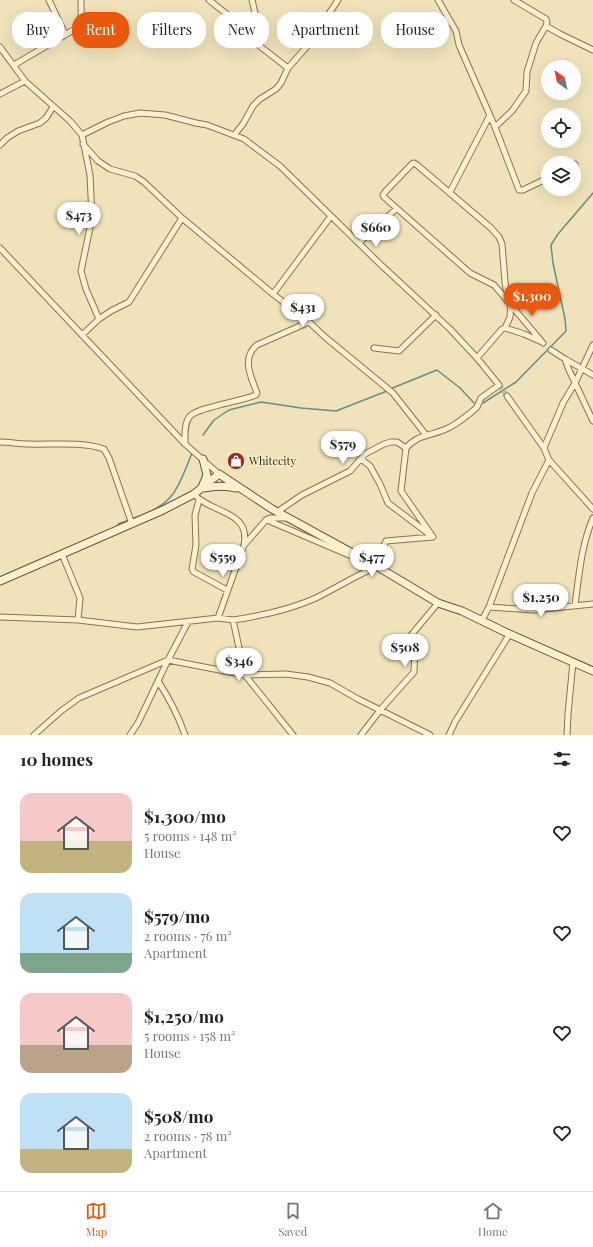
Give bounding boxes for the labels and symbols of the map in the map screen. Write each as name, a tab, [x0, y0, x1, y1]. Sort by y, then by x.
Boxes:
north arrow	[541, 60, 581, 100]
pin: $473	[55, 202, 103, 236]
pin: $660	[352, 214, 400, 248]
pin: $1,300	[499, 283, 565, 317]
pin: $431	[279, 294, 327, 328]
pin: $579	[319, 431, 367, 465]
shop icon: Whitecity	[226, 451, 246, 471]
place label: Whitecity	[248, 453, 296, 468]
pin: $559	[199, 544, 247, 578]
pin: $477	[348, 544, 396, 578]
pin: $1,250	[508, 584, 574, 618]
pin: $508	[381, 634, 429, 668]
pin: $346	[215, 648, 263, 682]

